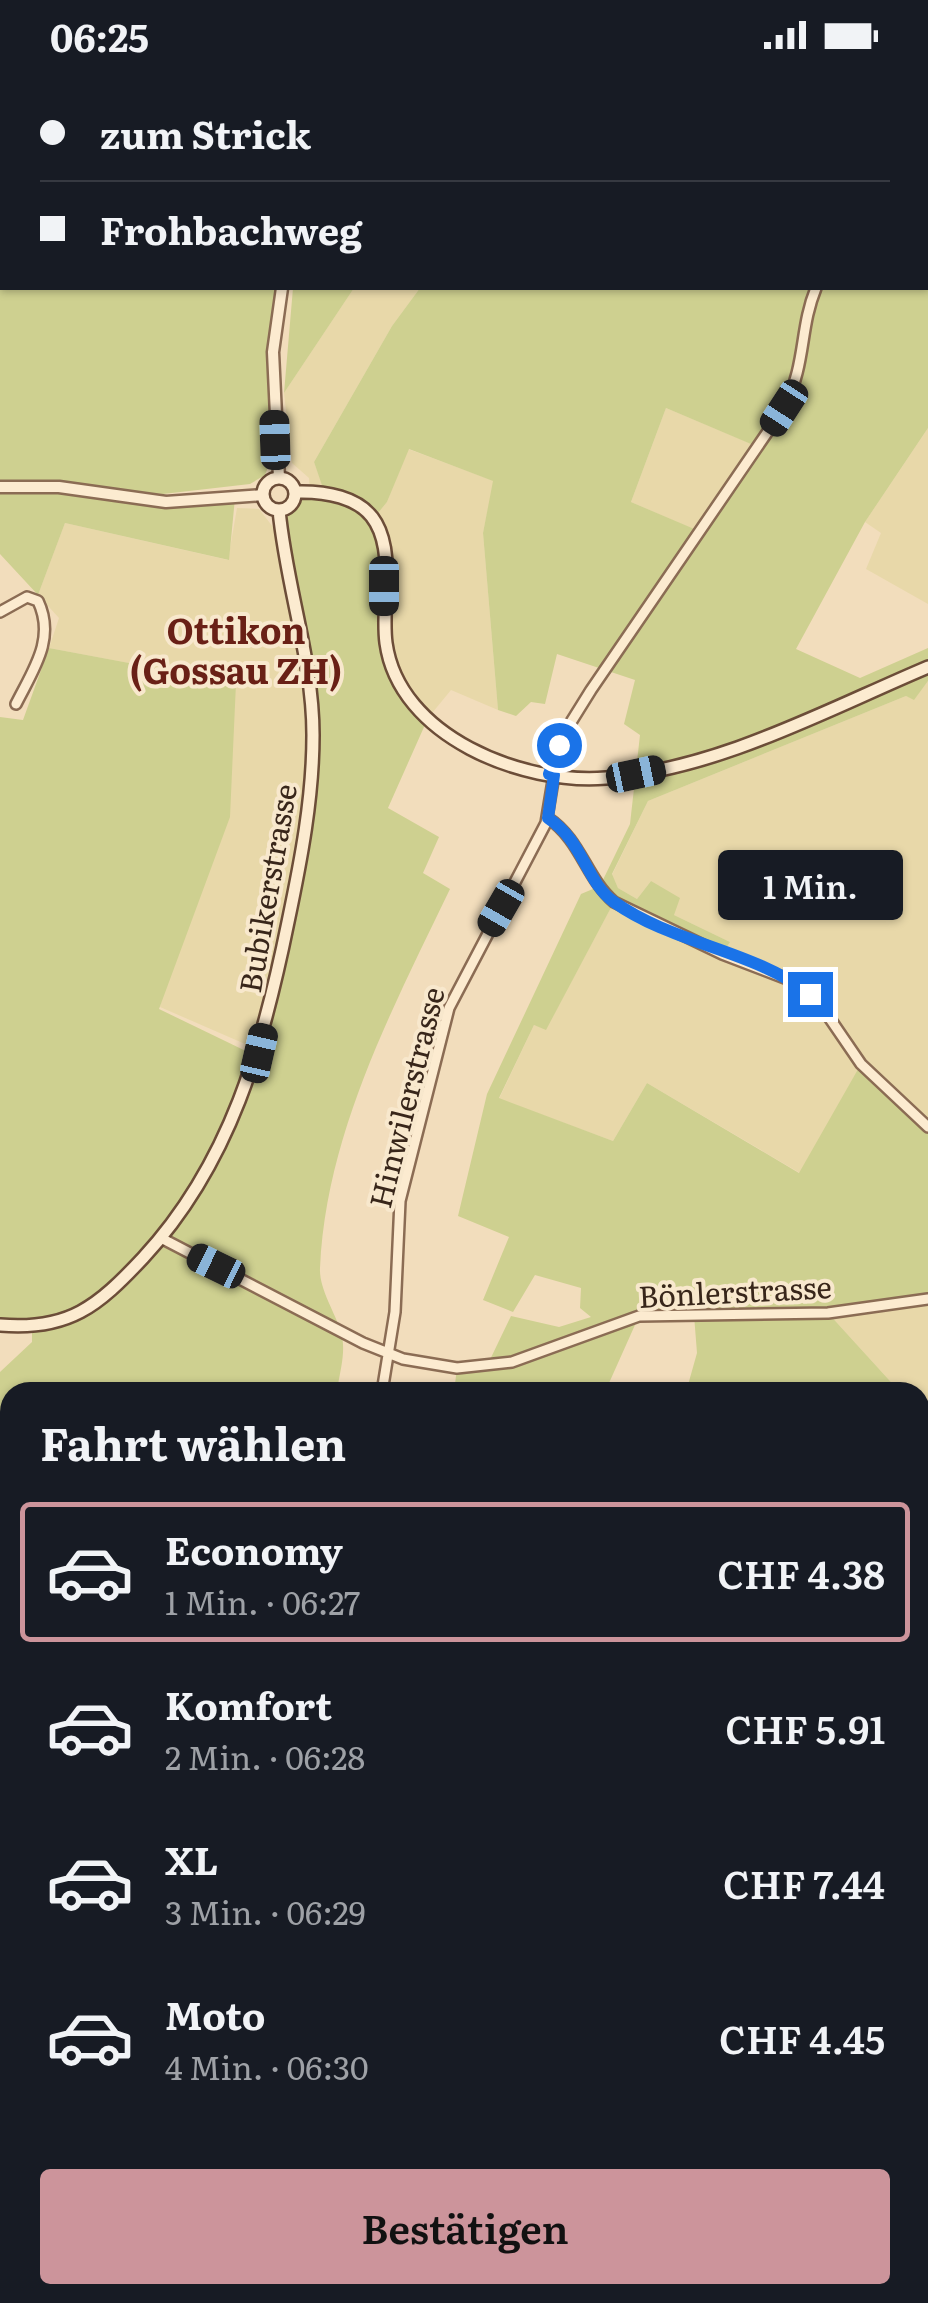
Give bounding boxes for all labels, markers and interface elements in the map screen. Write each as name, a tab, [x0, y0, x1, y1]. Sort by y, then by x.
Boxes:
text: 06:25	[50, 7, 149, 64]
text: zum Strick	[100, 104, 311, 161]
text: Frohbachweg	[100, 200, 362, 257]
car	[755, 375, 813, 441]
car	[259, 409, 291, 471]
car	[369, 556, 399, 616]
district label: Ottikon (Gossau ZH)	[130, 603, 342, 695]
route start	[537, 723, 582, 768]
car	[604, 753, 668, 795]
street label: Bubikerstrasse	[226, 780, 306, 996]
callout: 1 Min.	[718, 849, 902, 919]
text: 1 Min.	[763, 861, 858, 909]
car	[473, 875, 529, 941]
route end	[788, 972, 833, 1017]
street label: Hinwilerstrasse	[356, 982, 454, 1212]
car	[238, 1020, 280, 1086]
car	[182, 1239, 250, 1293]
street label: Bönlerstrasse	[637, 1263, 833, 1317]
text: Fahrt wählen	[40, 1408, 346, 1475]
text: Economy	[165, 1520, 343, 1577]
icon: car	[45, 1527, 135, 1617]
text: CHF 4.38	[717, 1544, 885, 1601]
text: 1 Min. · 06:27	[165, 1577, 360, 1625]
text: Komfort	[165, 1675, 332, 1732]
icon: car	[45, 1682, 135, 1772]
text: CHF 5.91	[725, 1699, 885, 1756]
text: 2 Min. · 06:28	[165, 1732, 365, 1780]
text: XL	[165, 1830, 218, 1887]
icon: car	[45, 1837, 135, 1927]
text: CHF 7.44	[723, 1854, 885, 1911]
text: 3 Min. · 06:29	[165, 1887, 365, 1935]
text: Moto	[165, 1985, 265, 2042]
icon: car	[45, 1992, 135, 2082]
text: CHF 4.45	[719, 2009, 885, 2066]
text: 4 Min. · 06:30	[165, 2042, 369, 2090]
button: Bestätigen	[40, 2169, 890, 2284]

